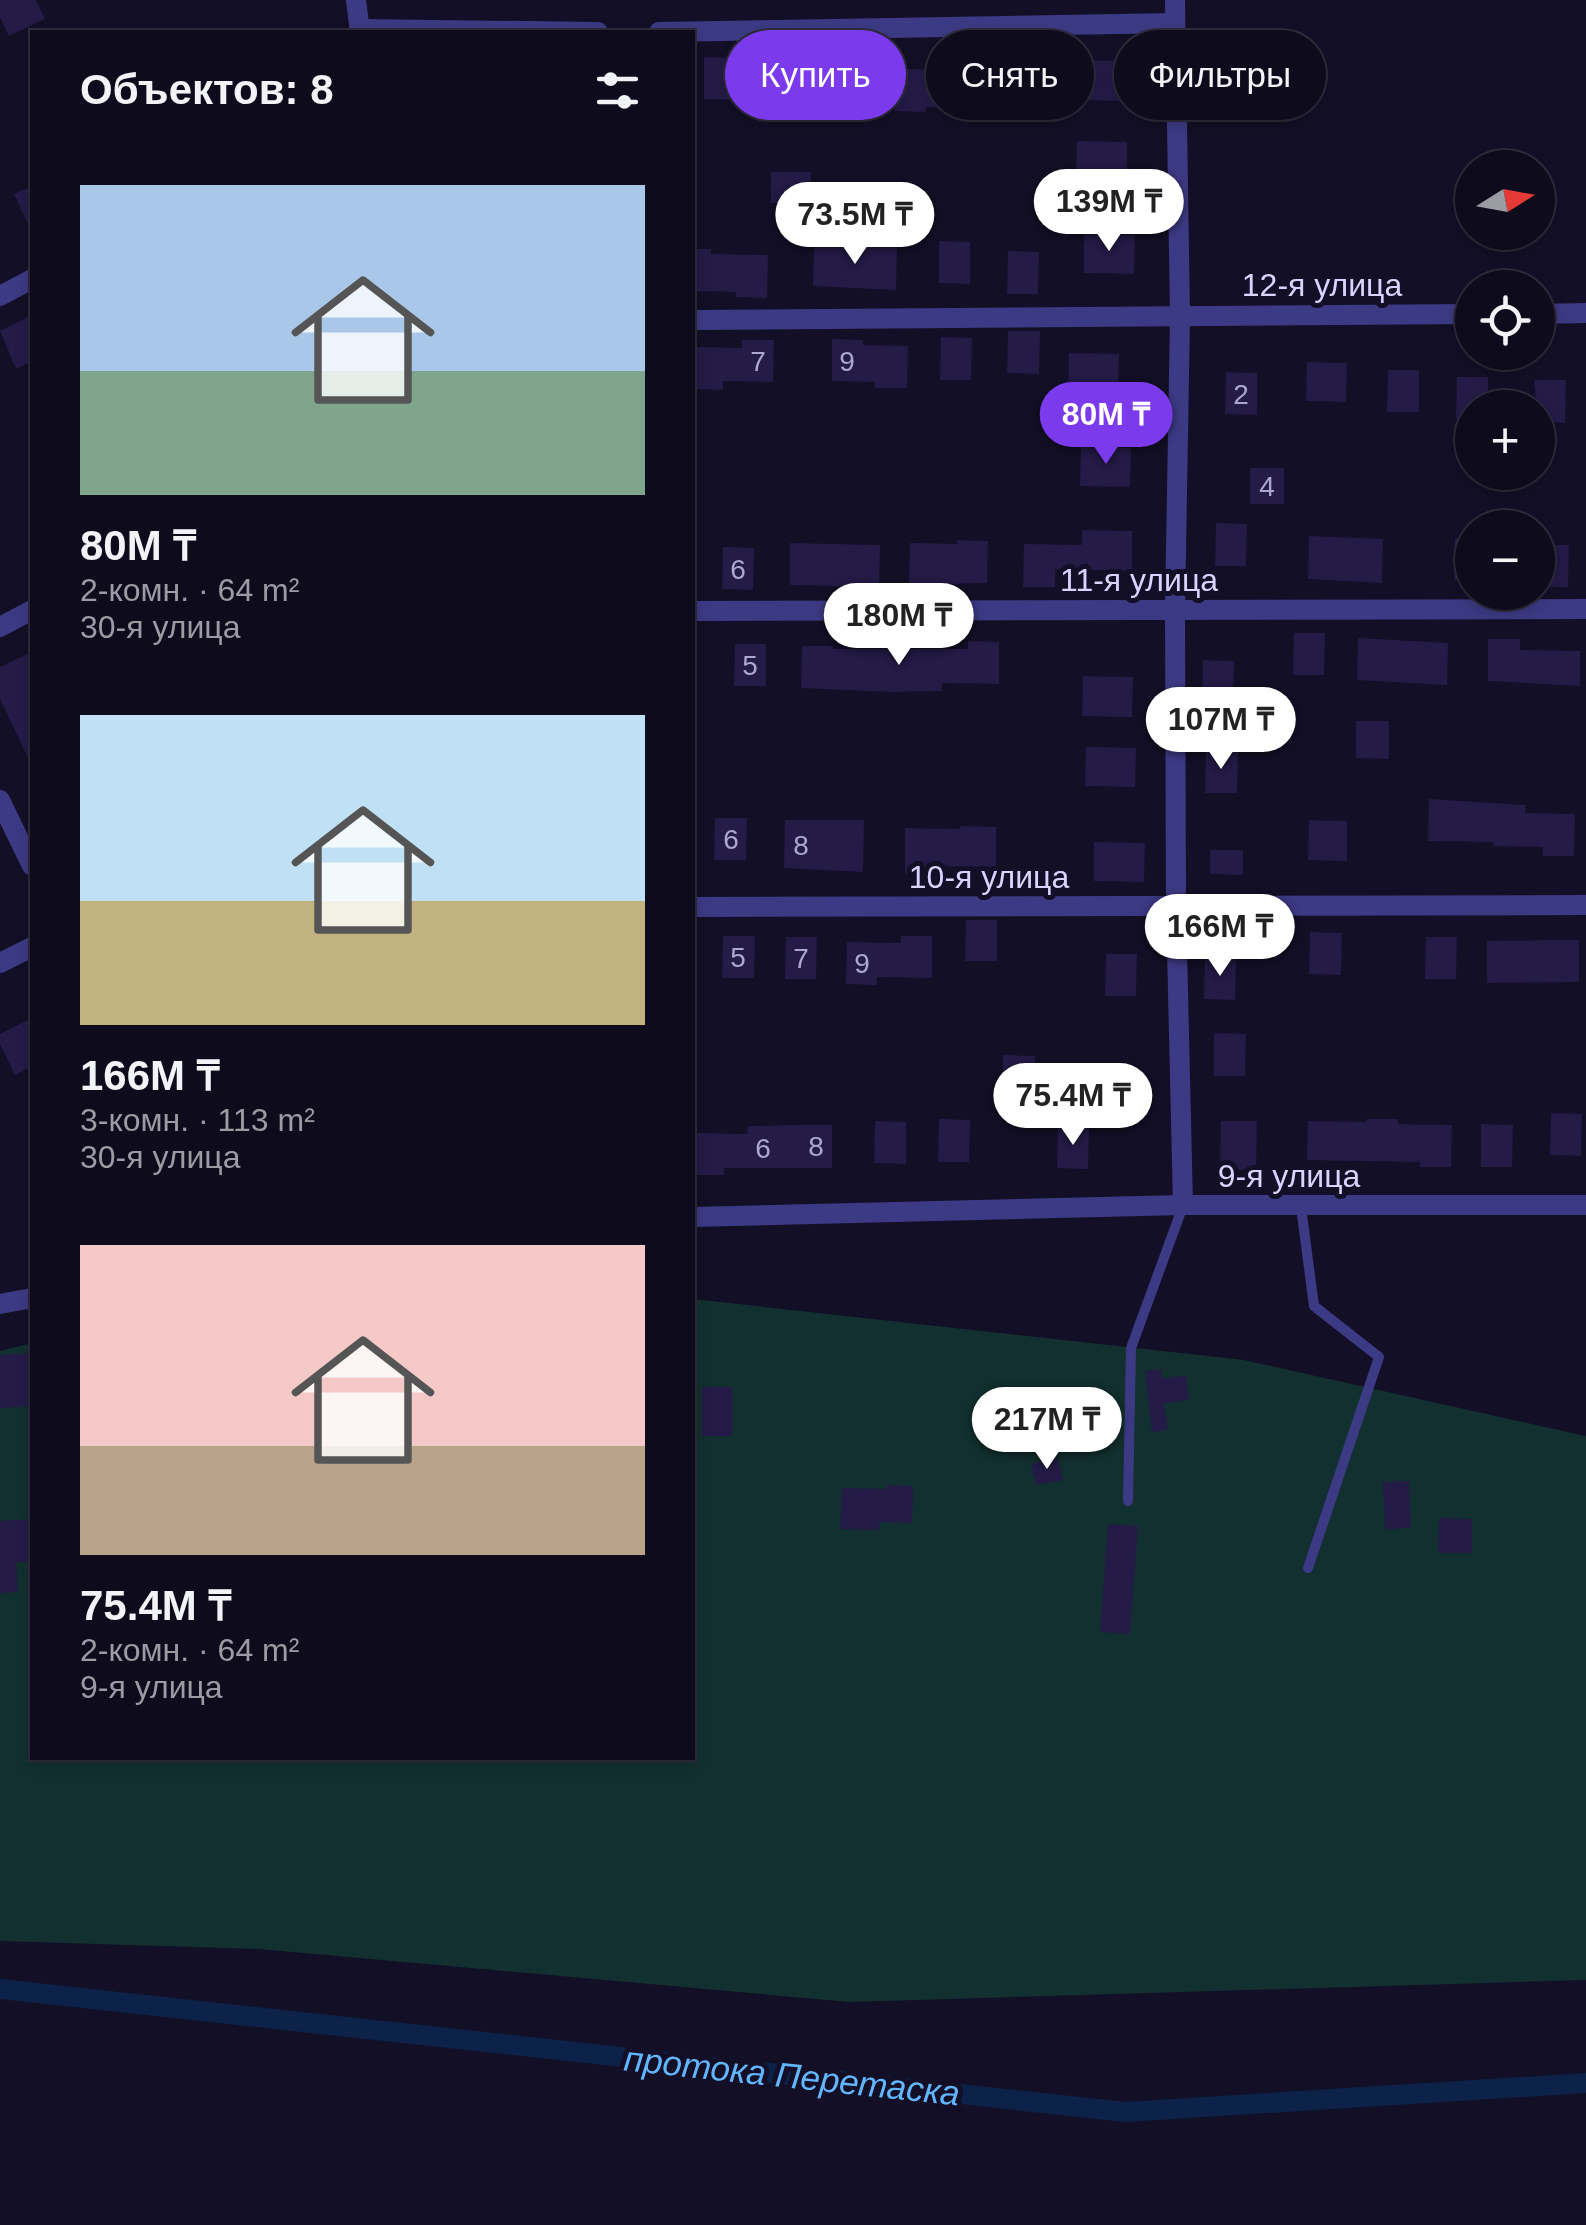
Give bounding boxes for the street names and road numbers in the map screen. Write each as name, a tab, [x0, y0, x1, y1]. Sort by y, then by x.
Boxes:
street label: 12-я улица	[1242, 267, 1402, 303]
street label: 11-я улица	[1060, 562, 1218, 598]
street label: 10-я улица	[909, 859, 1069, 895]
street label: 9-я улица	[1218, 1158, 1361, 1194]

